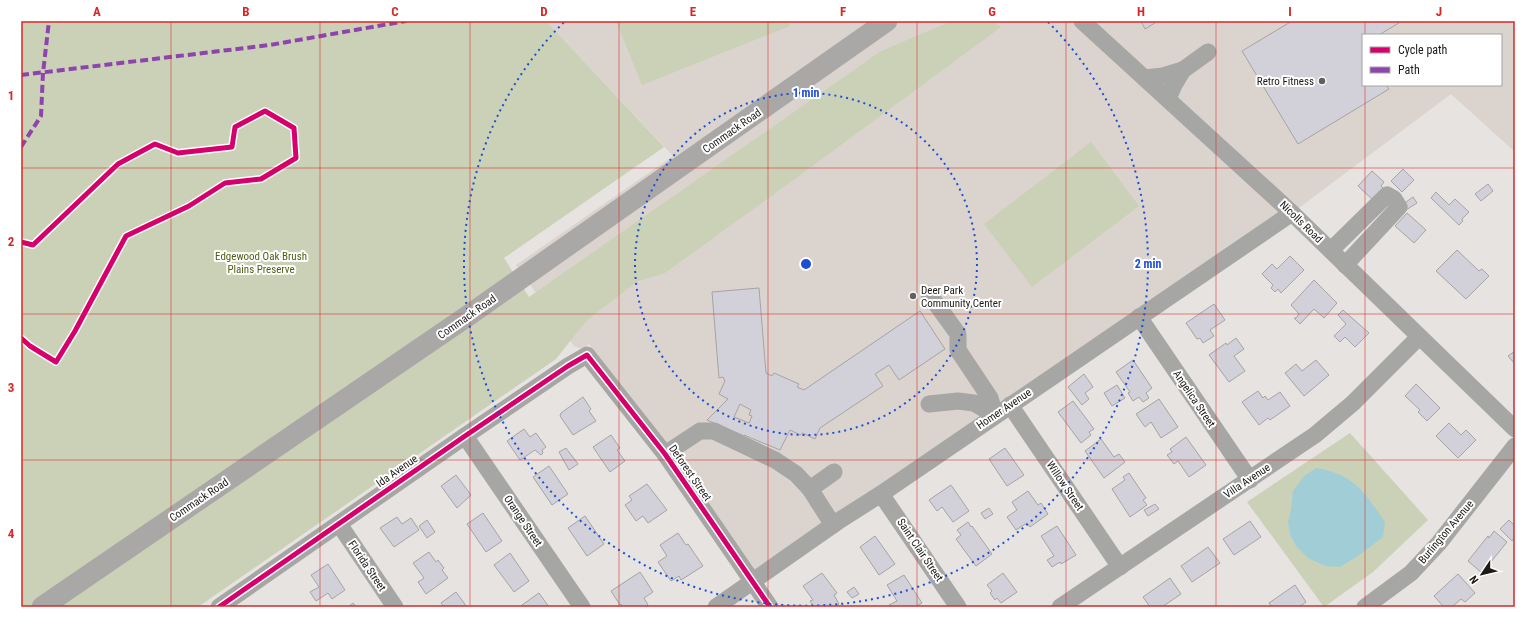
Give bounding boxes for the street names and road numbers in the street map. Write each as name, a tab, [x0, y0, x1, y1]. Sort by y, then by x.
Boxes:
street label: Commack Road	[700, 106, 764, 156]
street label: Nicolls Road	[1277, 198, 1325, 246]
street label: Commack Road	[435, 292, 499, 342]
street label: Angelica Street	[1170, 368, 1218, 430]
street label: Homer Avenue	[974, 386, 1034, 432]
street label: Deforest Street	[666, 442, 714, 504]
street label: Ida Avenue	[374, 452, 420, 490]
street label: Willow Street	[1044, 459, 1086, 513]
street label: Villa Avenue	[1221, 461, 1273, 501]
street label: Commack Road	[167, 476, 231, 524]
street label: Orange Street	[501, 493, 545, 549]
street label: Burlington Avenue	[1416, 498, 1476, 566]
street label: Saint Clair Street	[894, 516, 946, 584]
street label: Florida Street	[345, 538, 389, 594]

